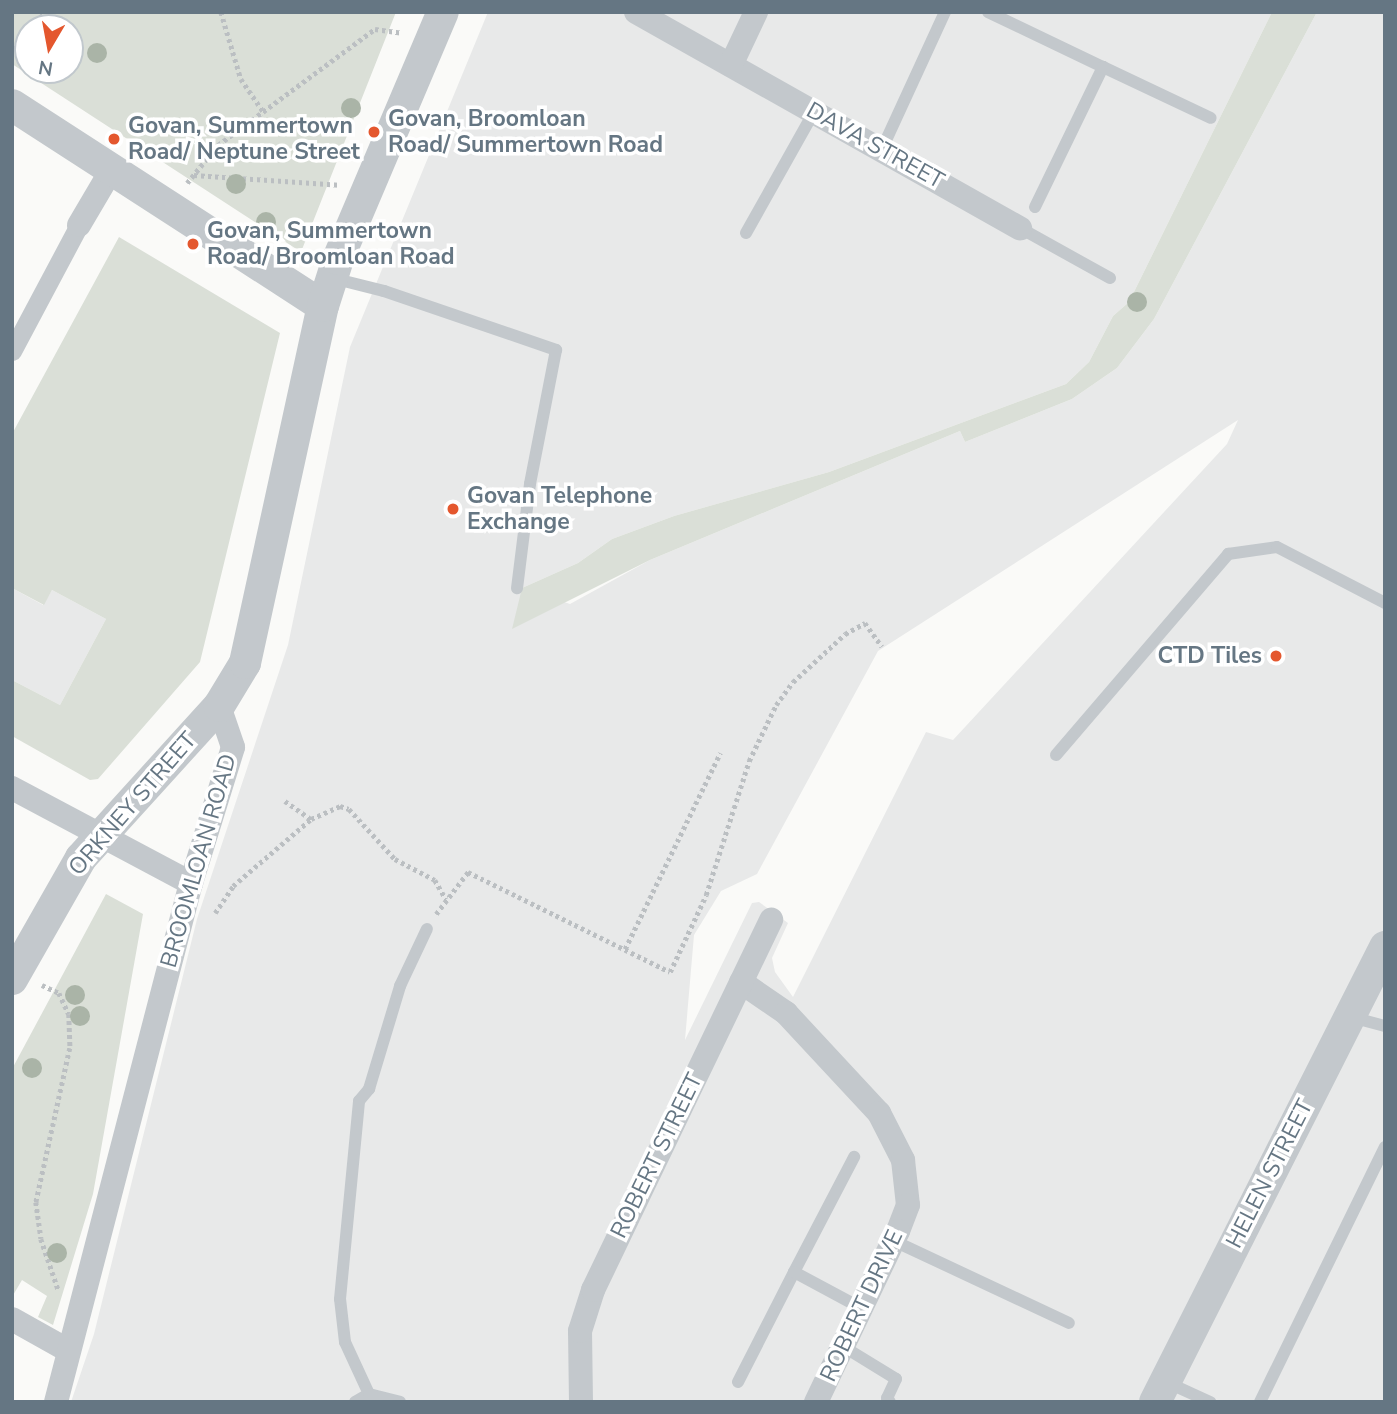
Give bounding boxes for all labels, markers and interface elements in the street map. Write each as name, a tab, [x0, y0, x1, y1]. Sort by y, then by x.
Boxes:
north arrow	[14, 14, 84, 84]
text: N	[36, 54, 55, 82]
street label: DAVA STREET	[801, 97, 949, 195]
place label: Govan, Broomloan Road/ Summertown Road	[388, 105, 663, 159]
place label: Govan, Summertown Road/ Neptune Street	[128, 112, 360, 166]
marker: Govan, Broomloan Road/ Summertown Road	[366, 124, 382, 140]
marker: Govan, Summertown Road/ Neptune Street	[106, 131, 122, 147]
place label: Govan, Summertown Road/ Broomloan Road	[207, 217, 455, 271]
marker: Govan, Summertown Road/ Broomloan Road	[185, 236, 201, 252]
place label: Govan Telephone Exchange	[467, 482, 652, 536]
marker: Govan Telephone Exchange	[445, 501, 461, 517]
place label: CTD Tiles	[1158, 642, 1262, 670]
marker: CTD Tiles	[1268, 648, 1284, 664]
street label: ORKNEY STREET	[63, 727, 203, 881]
street label: BROOMLOAN ROAD	[155, 751, 243, 971]
street label: ROBERT STREET	[605, 1069, 709, 1243]
street label: HELEN STREET	[1221, 1095, 1319, 1253]
street label: ROBERT DRIVE	[815, 1226, 909, 1386]

